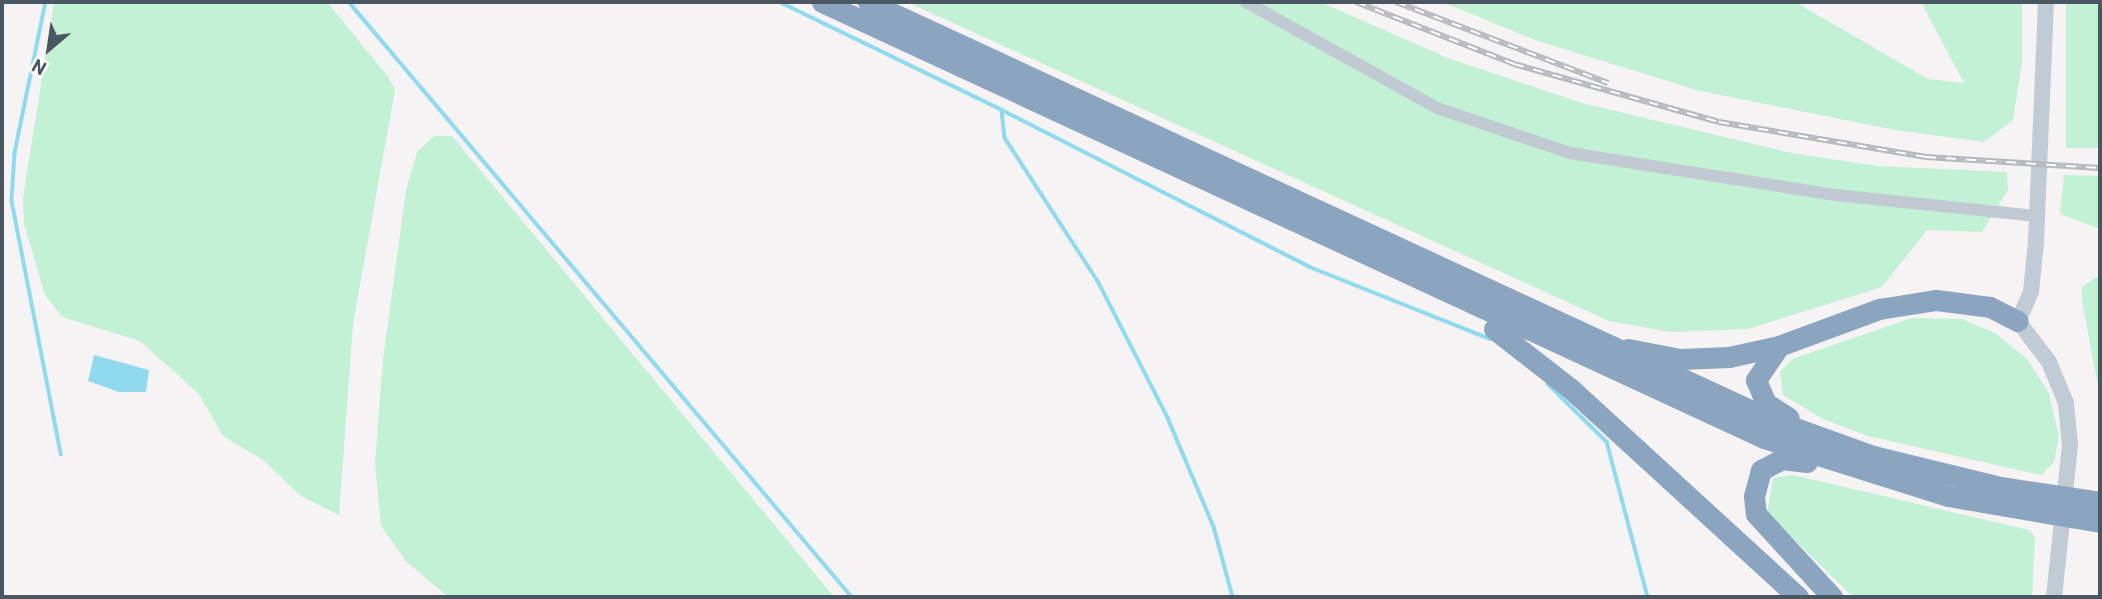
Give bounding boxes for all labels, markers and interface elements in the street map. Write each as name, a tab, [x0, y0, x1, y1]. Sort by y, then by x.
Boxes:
north arrow	[14, 14, 84, 84]
text: N	[27, 55, 50, 81]

